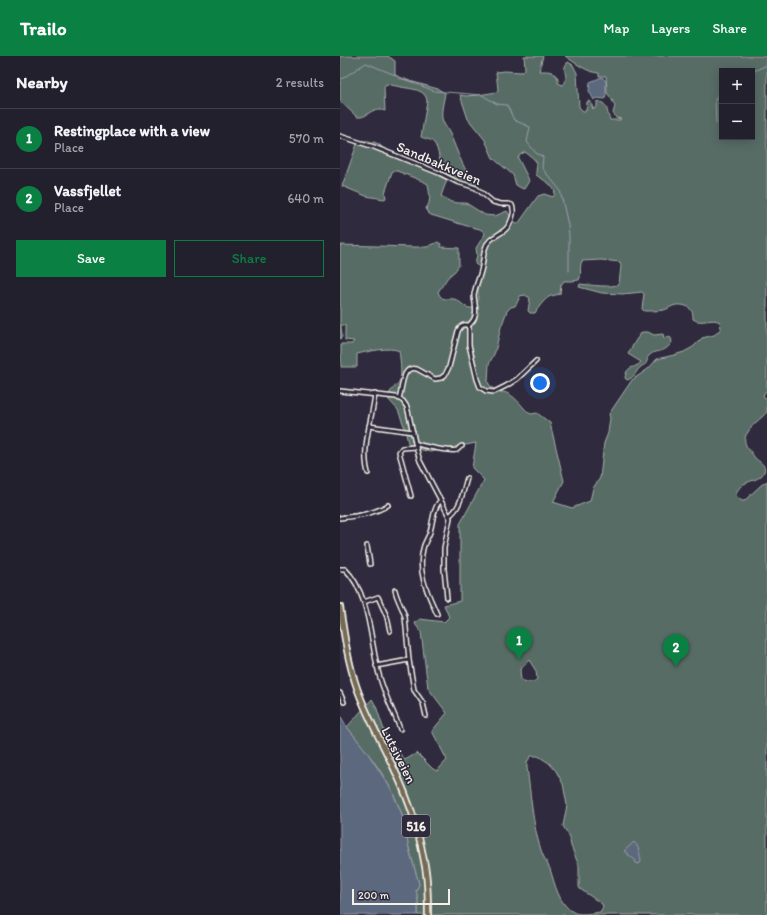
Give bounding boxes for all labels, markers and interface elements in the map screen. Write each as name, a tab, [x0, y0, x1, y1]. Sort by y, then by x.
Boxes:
text: Trailo	[20, 17, 67, 40]
text: Map	[604, 20, 629, 37]
text: Layers	[651, 20, 690, 37]
text: Share	[712, 20, 747, 37]
map controls	[719, 68, 755, 140]
button: +	[719, 68, 755, 104]
text: Nearby	[16, 72, 68, 92]
text: 2 results	[276, 75, 324, 90]
button: −	[719, 104, 755, 140]
text: Restingplace with a view	[54, 122, 210, 140]
text: 1	[26, 131, 32, 146]
text: 570 m	[289, 131, 324, 146]
street label: Sandbakkveien	[394, 138, 484, 189]
text: Place	[54, 140, 84, 155]
text: Vassfjellet	[54, 182, 121, 200]
text: 2	[26, 191, 32, 206]
text: 640 m	[287, 191, 324, 206]
text: Place	[54, 200, 84, 215]
button: Save	[16, 240, 166, 277]
button: Share	[174, 240, 324, 277]
your location	[530, 373, 550, 393]
pin: 1	[506, 627, 532, 660]
pin: 2	[663, 634, 689, 667]
street label: Lutsiveien	[378, 724, 420, 787]
road number: 516	[402, 815, 430, 837]
scale bar	[352, 887, 450, 906]
text: 200 m	[358, 889, 389, 902]

